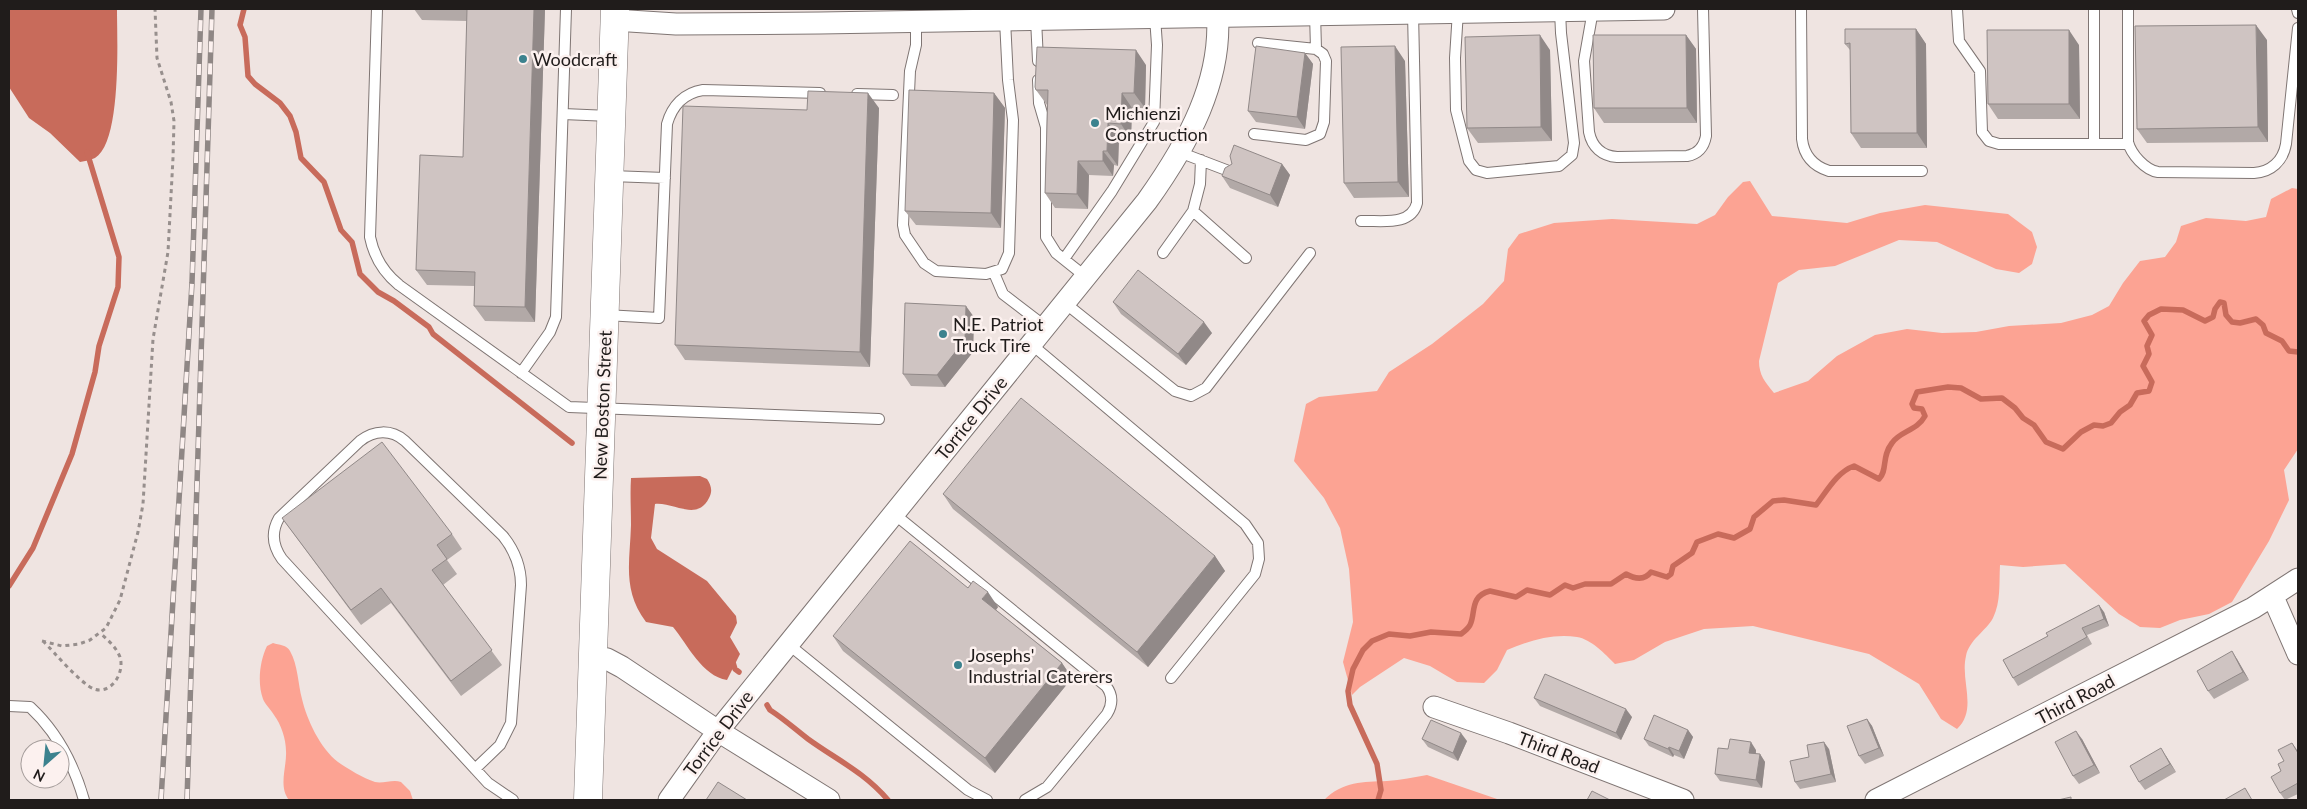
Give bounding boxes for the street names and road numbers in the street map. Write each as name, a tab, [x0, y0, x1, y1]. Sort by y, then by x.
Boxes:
street label: New Boston Street	[588, 329, 616, 480]
street label: Torrice Drive	[931, 372, 1011, 464]
street label: Third Road	[2032, 669, 2118, 729]
street label: Torrice Drive	[679, 686, 757, 780]
street label: Third Road	[1515, 726, 1603, 778]

